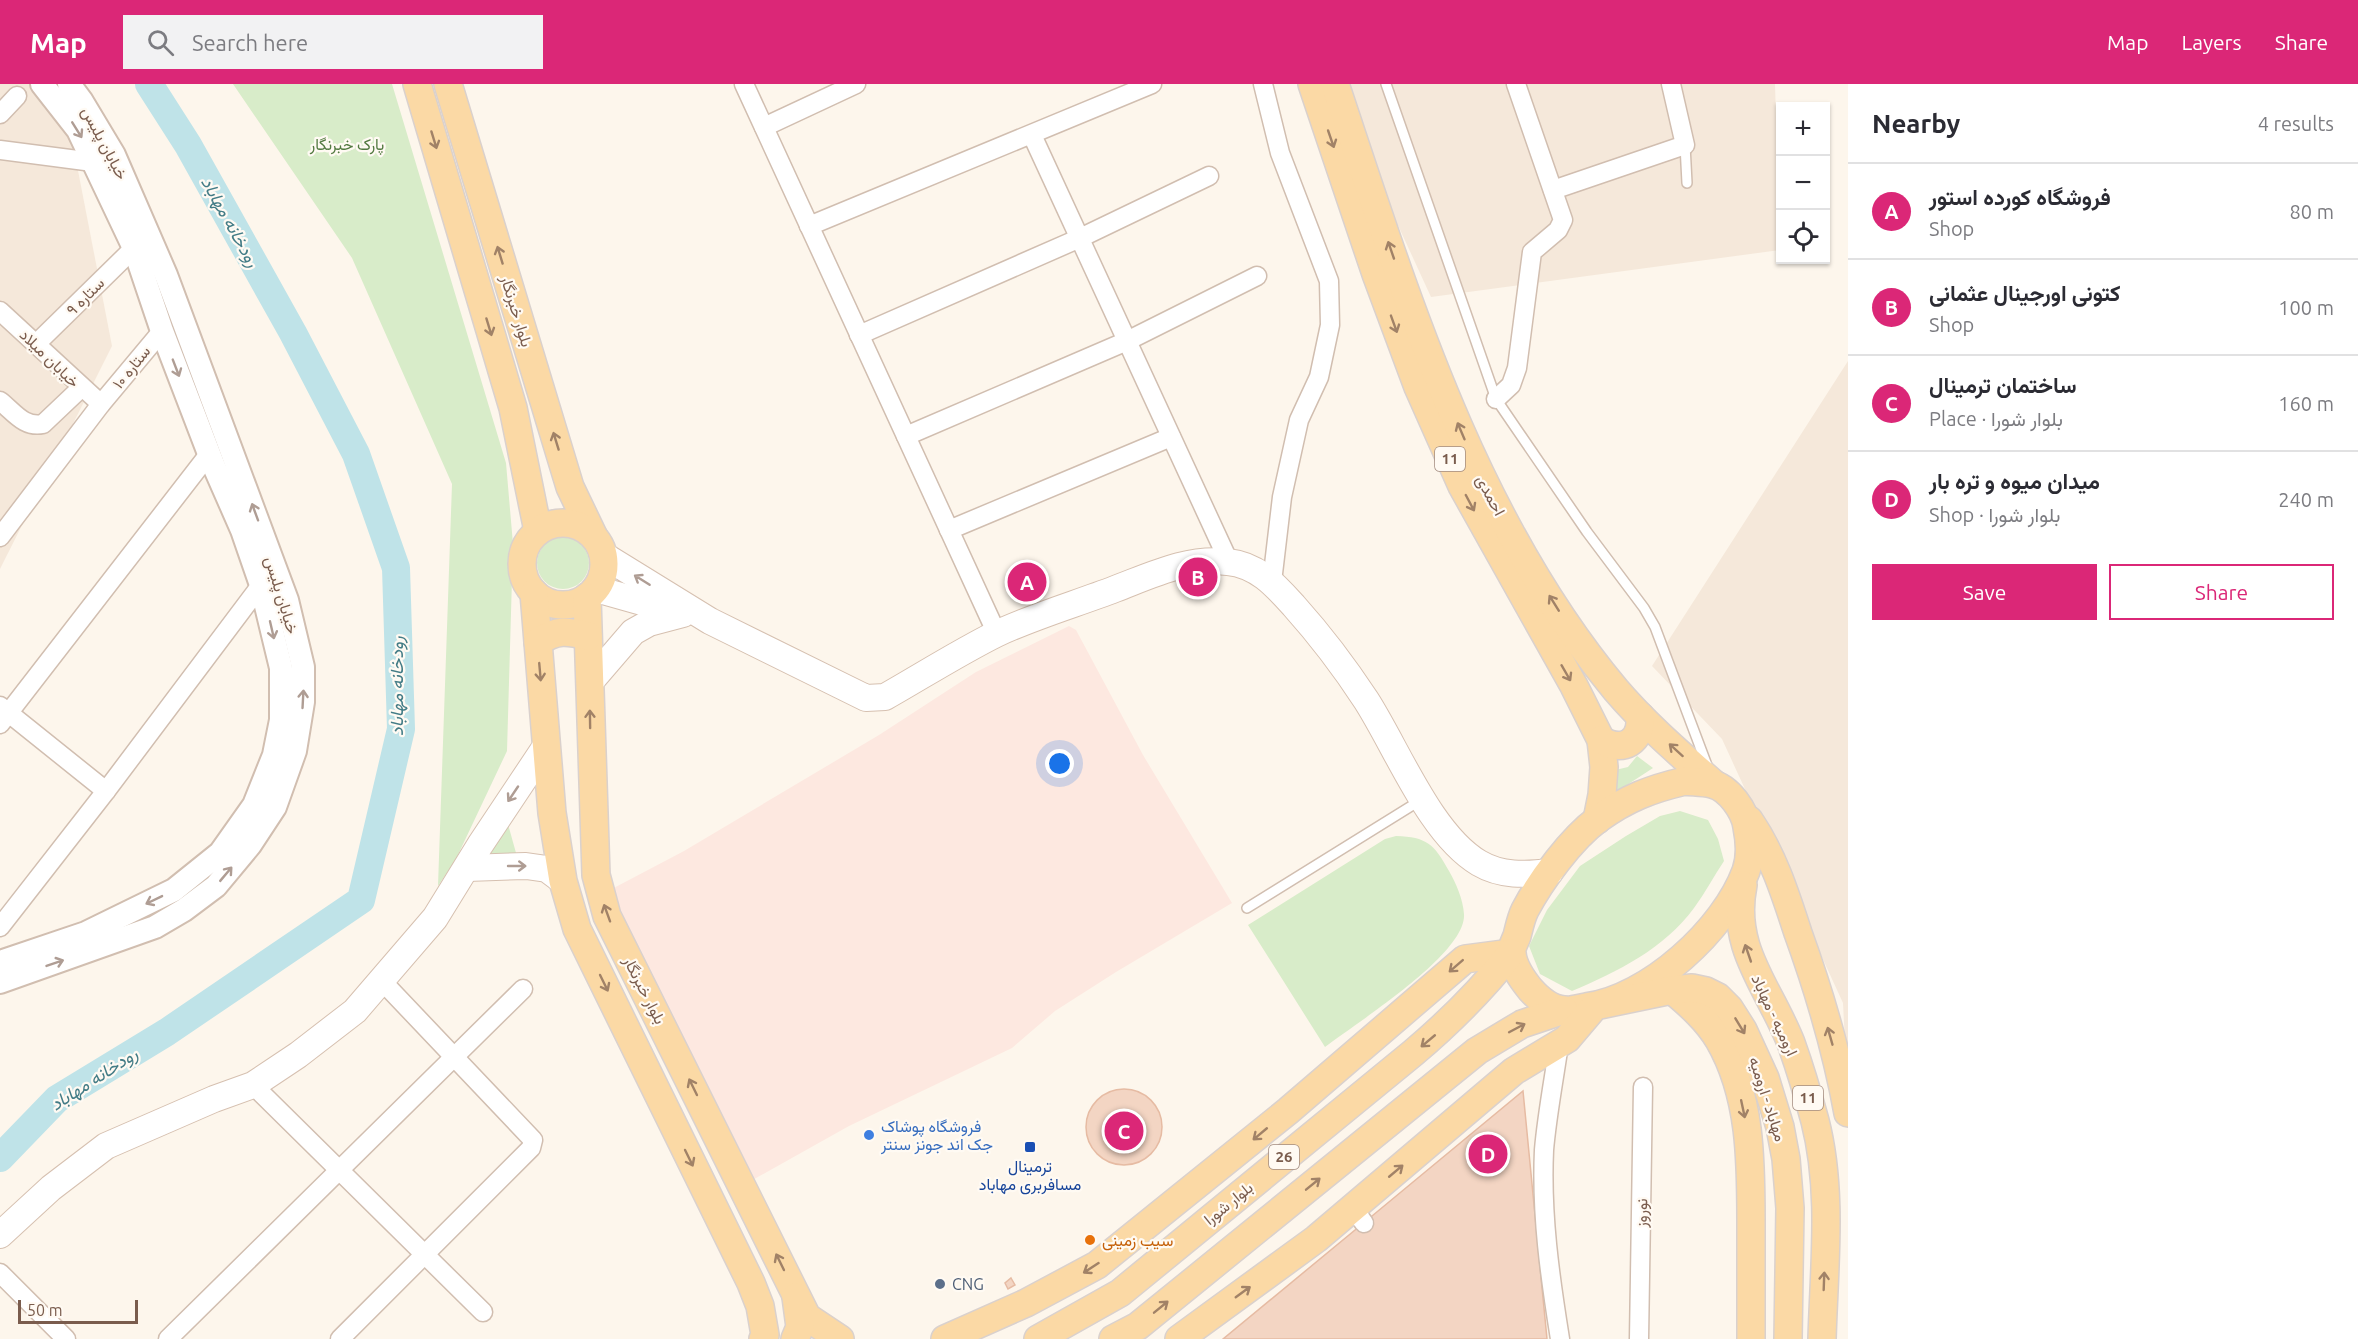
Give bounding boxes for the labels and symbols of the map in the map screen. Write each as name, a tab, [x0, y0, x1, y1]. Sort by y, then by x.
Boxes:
street label: خیابان پلیس	[76, 104, 132, 184]
one-way arrow	[72, 121, 84, 138]
one-way arrow	[429, 130, 440, 149]
one-way arrow	[1326, 130, 1337, 148]
park label: پارک خبرنگار	[309, 135, 384, 156]
water label: رودخانه مهاباد	[196, 173, 264, 271]
one-way arrow	[1384, 241, 1395, 260]
one-way arrow	[494, 246, 505, 265]
street label: بلوار خبرنگار	[495, 272, 536, 349]
street label: ستاره ۹	[62, 273, 109, 320]
one-way arrow	[1390, 314, 1401, 333]
one-way arrow	[484, 317, 495, 336]
street label: خیابان میلاد	[16, 325, 84, 392]
street label: ستاره ۱۰	[108, 342, 155, 393]
one-way arrow	[171, 358, 182, 377]
one-way arrow	[1455, 423, 1466, 441]
one-way arrow	[550, 432, 561, 451]
road number: 11	[1435, 447, 1465, 471]
street label: احمدی	[1471, 472, 1509, 519]
one-way arrow	[1464, 494, 1476, 511]
one-way arrow	[248, 503, 259, 522]
street label: خیابان پلیس	[259, 554, 302, 637]
pin: B	[1178, 554, 1218, 600]
pin: A	[1008, 560, 1046, 604]
one-way arrow	[634, 573, 651, 586]
one-way arrow	[1547, 595, 1559, 612]
one-way arrow	[266, 620, 278, 639]
water label: رودخانه مهاباد	[386, 636, 408, 736]
one-way arrow	[535, 661, 546, 681]
one-way arrow	[1561, 664, 1573, 681]
one-way arrow	[297, 690, 308, 710]
one-way arrow	[585, 710, 596, 730]
one-way arrow	[1669, 743, 1684, 758]
your location	[1045, 749, 1074, 778]
one-way arrow	[507, 786, 519, 802]
one-way arrow	[507, 860, 527, 872]
one-way arrow	[219, 867, 233, 882]
one-way arrow	[146, 894, 164, 906]
one-way arrow	[601, 904, 612, 922]
one-way arrow	[1741, 944, 1752, 963]
street label: بلوار خبرنگار	[618, 952, 670, 1028]
one-way arrow	[45, 956, 64, 967]
one-way arrow	[1449, 959, 1464, 973]
street label: ارومیه - مهاباد	[1746, 971, 1802, 1059]
one-way arrow	[598, 974, 610, 992]
one-way arrow	[1734, 1017, 1746, 1034]
one-way arrow	[1508, 1022, 1526, 1033]
one-way arrow	[1824, 1027, 1835, 1046]
one-way arrow	[1420, 1034, 1436, 1047]
water label: رودخانه مهاباد	[46, 1043, 142, 1115]
street label: مهاباد - ارومیه	[1744, 1054, 1790, 1144]
one-way arrow	[687, 1079, 698, 1097]
road number: 11	[1793, 1086, 1823, 1110]
one-way arrow	[1738, 1099, 1749, 1118]
pin: C	[1104, 1108, 1144, 1154]
place label: فروشگاه پوشاک جک اند جونز سنتر	[880, 1117, 993, 1155]
one-way arrow	[1252, 1127, 1268, 1140]
marker: فروشگاه پوشاک جک اند جونز سنتر	[862, 1128, 876, 1142]
pin: D	[1468, 1132, 1508, 1176]
marker: ترمینال مسافربری مهاباد	[1023, 1140, 1037, 1154]
road number: 26	[1269, 1145, 1299, 1169]
one-way arrow	[684, 1149, 696, 1167]
place label: ترمینال مسافربری مهاباد	[979, 1157, 1081, 1195]
one-way arrow	[1388, 1164, 1403, 1178]
one-way arrow	[1305, 1177, 1320, 1191]
street label: بلوار شورا	[1200, 1178, 1257, 1230]
street label: نوروز	[1632, 1198, 1652, 1229]
place label: سیب زمینی	[1102, 1231, 1173, 1251]
marker: سیب زمینی	[1083, 1233, 1097, 1247]
one-way arrow	[774, 1254, 786, 1271]
one-way arrow	[1083, 1263, 1100, 1275]
one-way arrow	[1818, 1271, 1829, 1291]
place label: CNG	[952, 1275, 984, 1293]
marker: CNG	[933, 1277, 947, 1291]
one-way arrow	[1234, 1286, 1250, 1298]
scale bar	[18, 1297, 138, 1324]
one-way arrow	[1153, 1300, 1169, 1313]

